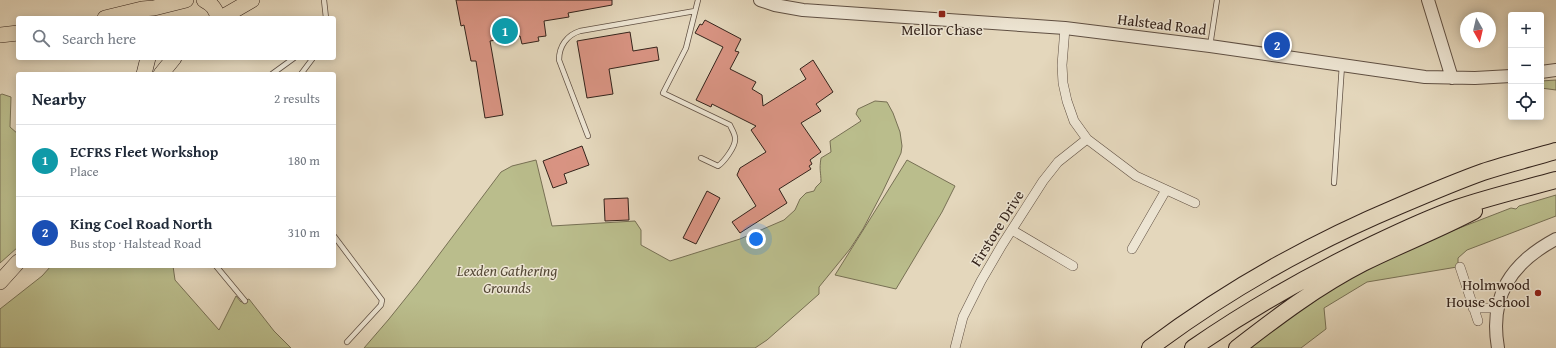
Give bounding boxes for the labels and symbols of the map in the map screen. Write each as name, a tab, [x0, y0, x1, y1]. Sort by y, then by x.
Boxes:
street label: Halstead Road	[1116, 8, 1208, 40]
marker: Mellor Chase	[937, 9, 947, 19]
north arrow	[1460, 12, 1496, 48]
pin: 1	[492, 16, 518, 46]
place label: Mellor Chase	[901, 19, 983, 40]
pin: 2	[1264, 30, 1290, 60]
street label: Firstore Drive	[965, 186, 1029, 270]
your location	[746, 229, 766, 249]
park label: Lexden Gathering Grounds	[456, 260, 557, 298]
place label: Holmwood House School	[1446, 274, 1530, 312]
marker: Holmwood House School	[1533, 288, 1543, 298]

